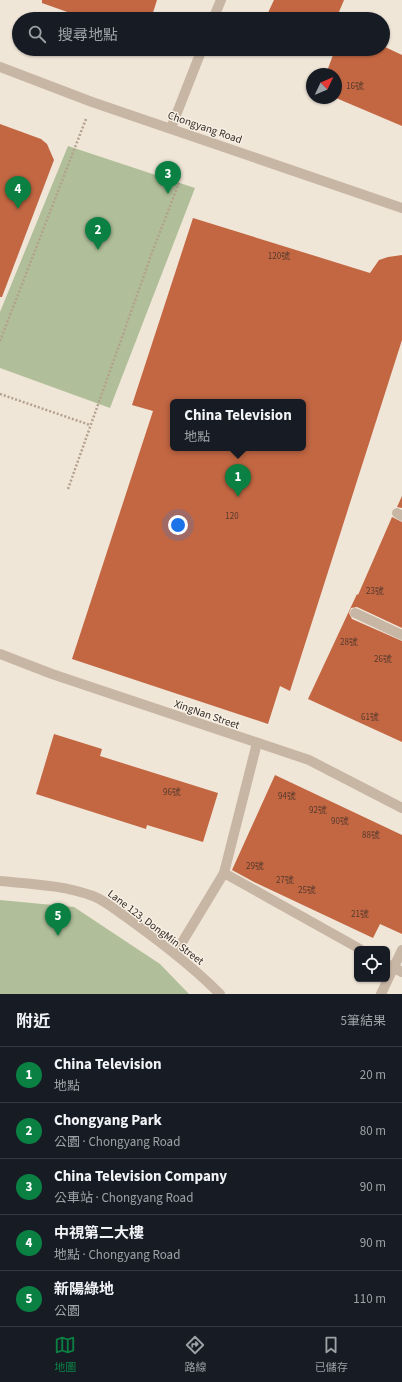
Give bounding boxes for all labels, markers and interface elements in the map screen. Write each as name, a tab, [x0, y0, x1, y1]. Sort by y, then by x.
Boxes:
search box	[12, 12, 390, 56]
icon: search	[26, 23, 48, 45]
text: 搜尋地點	[58, 25, 118, 46]
north arrow	[306, 68, 342, 104]
house number: 16號	[346, 80, 364, 93]
street label: Chongyang Road	[166, 108, 244, 147]
pin: 3	[155, 161, 181, 194]
pin: 4	[5, 176, 31, 209]
pin: 2	[85, 217, 111, 250]
house number: 120號	[268, 250, 290, 263]
popup	[170, 399, 306, 451]
text: China Television	[184, 405, 292, 426]
text: 地點	[184, 428, 210, 446]
pin: 1	[225, 464, 251, 497]
house number: 120	[225, 510, 239, 523]
your location	[168, 515, 188, 535]
house number: 23號	[366, 585, 384, 598]
house number: 28號	[340, 636, 358, 649]
house number: 26號	[374, 653, 392, 666]
street label: XingNan Street	[172, 696, 242, 733]
house number: 61號	[361, 711, 379, 724]
house number: 96號	[163, 786, 181, 799]
house number: 94號	[278, 790, 296, 803]
house number: 92號	[309, 804, 327, 817]
house number: 90號	[331, 815, 349, 828]
house number: 88號	[362, 829, 380, 842]
house number: 29號	[246, 860, 264, 873]
house number: 27號	[276, 874, 294, 887]
house number: 25號	[298, 884, 316, 897]
street label: Lane 123, DongMin Street	[105, 886, 207, 969]
pin: 5	[45, 903, 71, 936]
house number: 21號	[351, 908, 369, 921]
map controls	[354, 946, 390, 982]
button: locate	[354, 946, 390, 982]
text: 附近	[16, 1010, 50, 1034]
text: 5筆結果	[341, 1012, 386, 1030]
text: China Television	[54, 1054, 162, 1075]
text: 1	[26, 1066, 32, 1084]
text: 20 m	[360, 1066, 386, 1084]
text: 地點	[54, 1077, 80, 1095]
text: Chongyang Park	[54, 1110, 162, 1131]
text: 2	[26, 1122, 32, 1140]
text: 80 m	[360, 1122, 386, 1140]
text: 公園 · Chongyang Road	[54, 1133, 180, 1151]
text: China Television Company	[54, 1166, 227, 1187]
text: 3	[26, 1178, 32, 1196]
text: 90 m	[360, 1178, 386, 1196]
text: 公車站 · Chongyang Road	[54, 1189, 193, 1207]
text: 中視第二大樓	[54, 1223, 144, 1244]
text: 4	[26, 1234, 32, 1252]
text: 90 m	[360, 1234, 386, 1252]
text: 地點 · Chongyang Road	[54, 1246, 180, 1264]
text: 新陽綠地	[54, 1279, 114, 1300]
text: 5	[26, 1290, 32, 1308]
text: 110 m	[353, 1290, 386, 1308]
text: 公園	[54, 1302, 80, 1320]
tab: 地圖	[54, 1334, 76, 1375]
tab: 路線	[184, 1334, 206, 1375]
tab: 已儲存	[315, 1334, 348, 1375]

